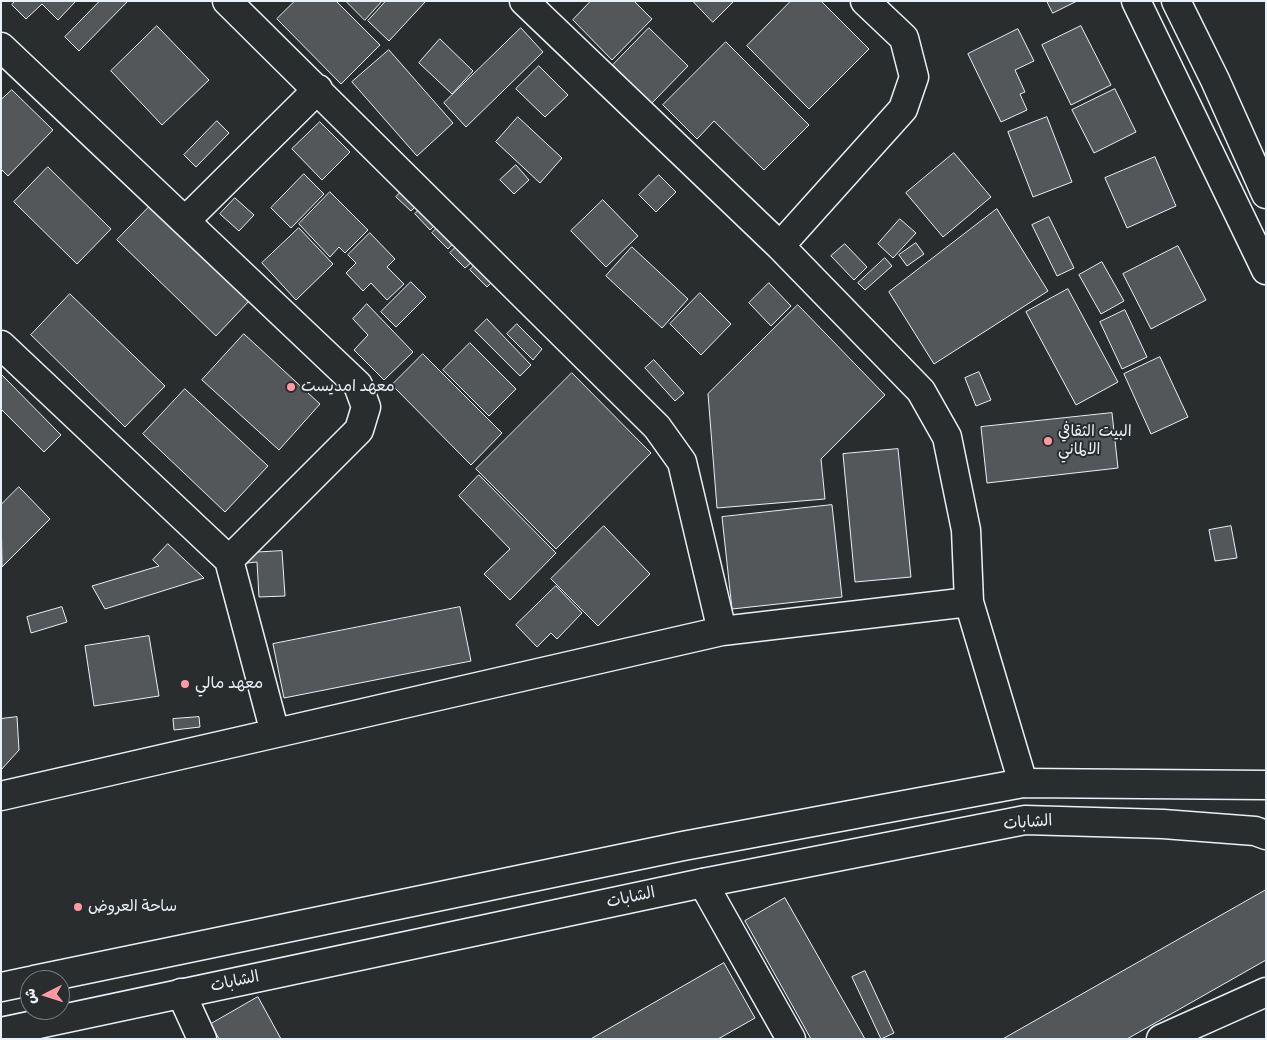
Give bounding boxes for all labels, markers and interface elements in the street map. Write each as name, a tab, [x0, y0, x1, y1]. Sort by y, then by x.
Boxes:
place label: معهد امديست	[301, 377, 395, 397]
marker: معهد امديست	[285, 381, 297, 393]
place label: البيت الثقافي الالماني	[1058, 422, 1132, 460]
marker: البيت الثقافي الالماني	[1042, 435, 1054, 447]
place label: معهد مالي	[195, 674, 263, 694]
marker: معهد مالي	[179, 678, 191, 690]
street label: الشابات	[1003, 812, 1053, 834]
street label: الشابات	[605, 884, 657, 912]
place label: ساحة العروض	[88, 897, 177, 917]
marker: ساحة العروض	[72, 901, 84, 913]
street label: الشابات	[209, 968, 261, 996]
north arrow	[20, 970, 70, 1020]
text: ش	[21, 988, 40, 1005]

